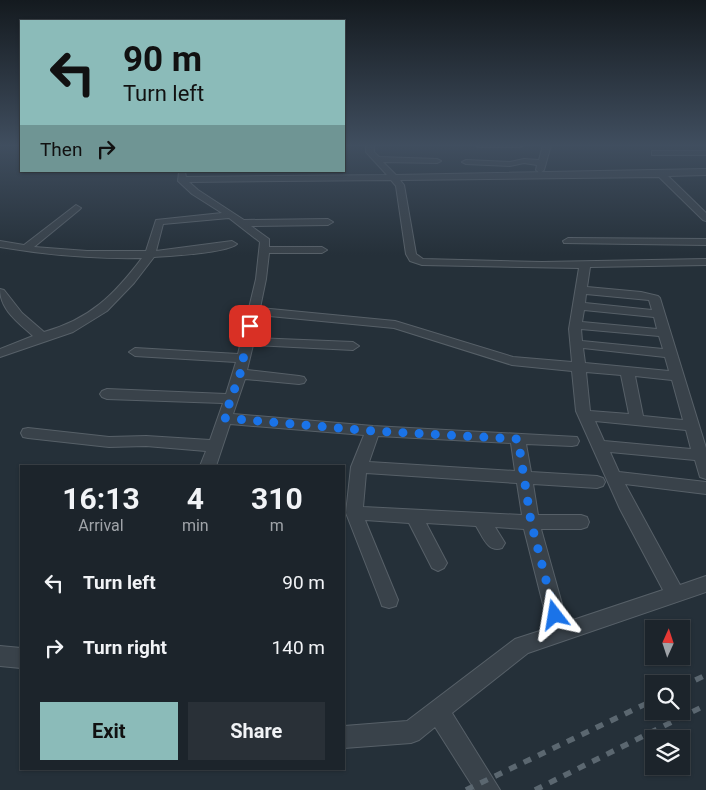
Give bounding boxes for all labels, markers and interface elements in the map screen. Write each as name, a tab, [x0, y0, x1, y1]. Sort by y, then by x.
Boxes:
text: 90 m	[123, 39, 202, 80]
icon: left	[40, 40, 105, 105]
text: Turn left	[123, 81, 204, 106]
icon: right	[92, 135, 120, 163]
text: Then	[40, 138, 82, 161]
pin	[229, 305, 271, 347]
icon: arrive	[236, 312, 264, 340]
text: 16:13	[62, 481, 140, 516]
text: 4	[187, 481, 204, 516]
text: 310	[251, 481, 303, 516]
text: Arrival	[78, 516, 124, 535]
text: min	[182, 516, 209, 535]
text: m	[270, 516, 284, 535]
icon: left	[40, 569, 68, 597]
text: Turn left	[83, 571, 156, 594]
text: 90 m	[282, 571, 325, 594]
position arrow	[528, 588, 580, 640]
north arrow	[645, 620, 690, 665]
map controls	[645, 620, 690, 775]
icon: right	[40, 634, 68, 662]
text: Turn right	[83, 636, 167, 659]
text: 140 m	[272, 636, 325, 659]
button: search	[645, 675, 690, 720]
button: Exit	[40, 702, 178, 760]
button: Share	[188, 702, 325, 760]
button: layers	[645, 730, 690, 775]

